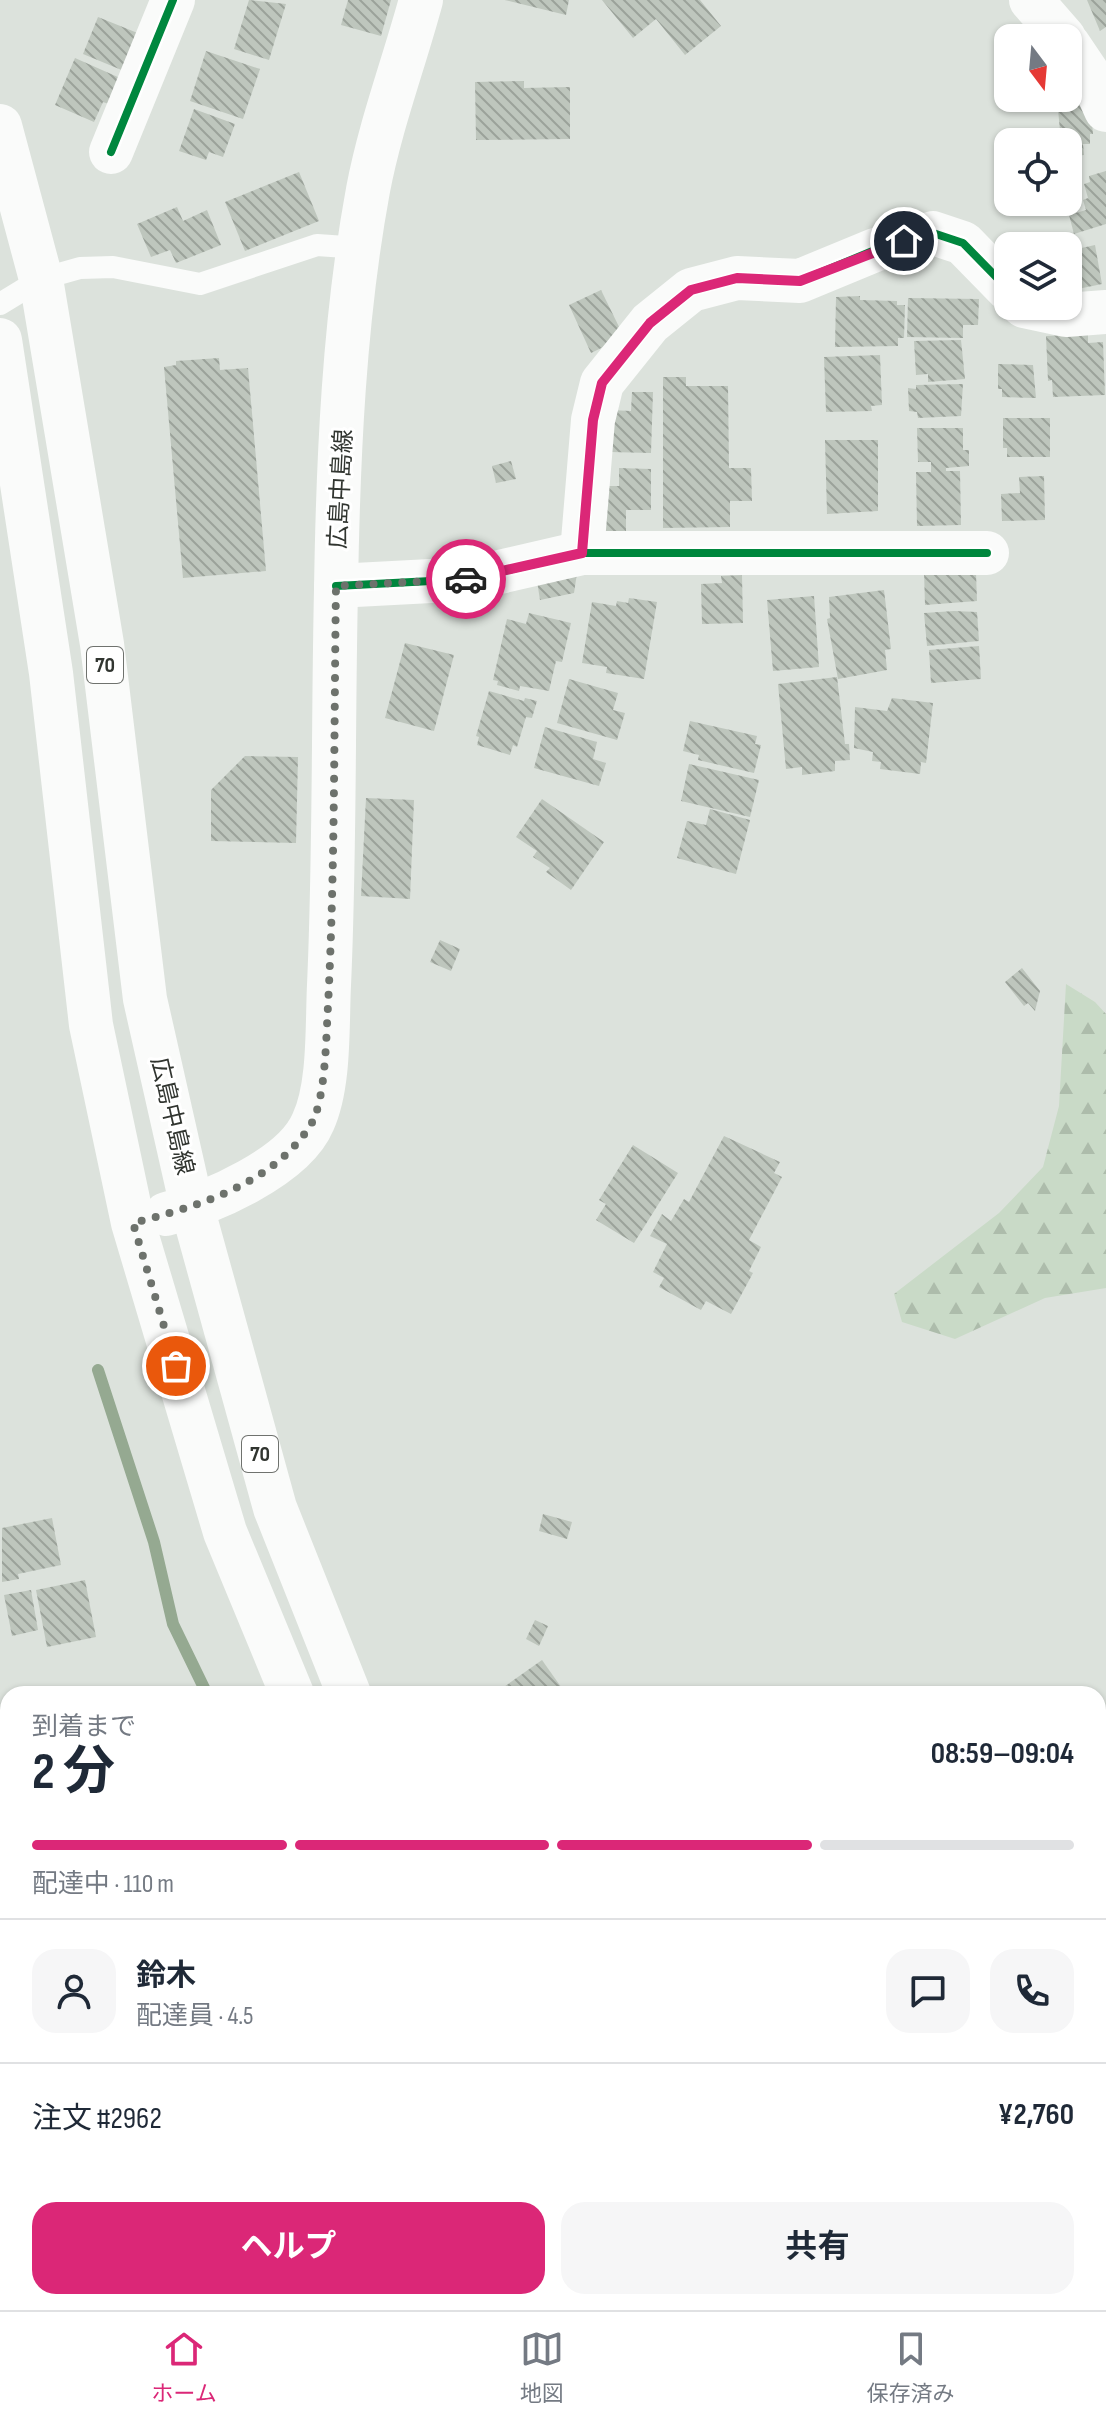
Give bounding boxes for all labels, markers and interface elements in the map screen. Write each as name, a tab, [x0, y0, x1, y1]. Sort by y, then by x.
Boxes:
north arrow	[994, 24, 1082, 112]
map controls	[994, 24, 1082, 320]
button: locate	[994, 128, 1082, 216]
pin	[870, 207, 938, 275]
icon: home	[882, 219, 926, 263]
button: layers	[994, 232, 1082, 320]
street label: 広島中島線	[323, 428, 359, 550]
courier	[426, 539, 506, 619]
icon: car	[444, 557, 488, 601]
road number: 70	[87, 647, 123, 683]
street label: 広島中島線	[144, 1054, 200, 1178]
pin	[142, 1332, 210, 1400]
icon: bag	[154, 1344, 198, 1388]
road number: 70	[242, 1436, 278, 1472]
text: 到着まで	[32, 1712, 136, 1743]
text: 08:59–09:04	[931, 1736, 1074, 1772]
text: 2 分	[32, 1741, 115, 1804]
text: 配達中 · 110 m	[32, 1869, 174, 1900]
button: person	[32, 1949, 116, 2033]
button: chat	[886, 1949, 970, 2033]
button: phone	[990, 1949, 1074, 2033]
text: 鈴木	[136, 1958, 196, 1994]
text: 配達員 · 4.5	[136, 2001, 254, 2032]
text: ¥2,760	[998, 2097, 1074, 2133]
text: 注文 #2962	[32, 2101, 162, 2137]
button: ヘルプ	[32, 2202, 545, 2294]
button: 共有	[561, 2202, 1074, 2294]
tab: ホーム	[151, 2327, 217, 2408]
tab: 地図	[520, 2327, 564, 2408]
tab: 保存済み	[867, 2327, 955, 2408]

